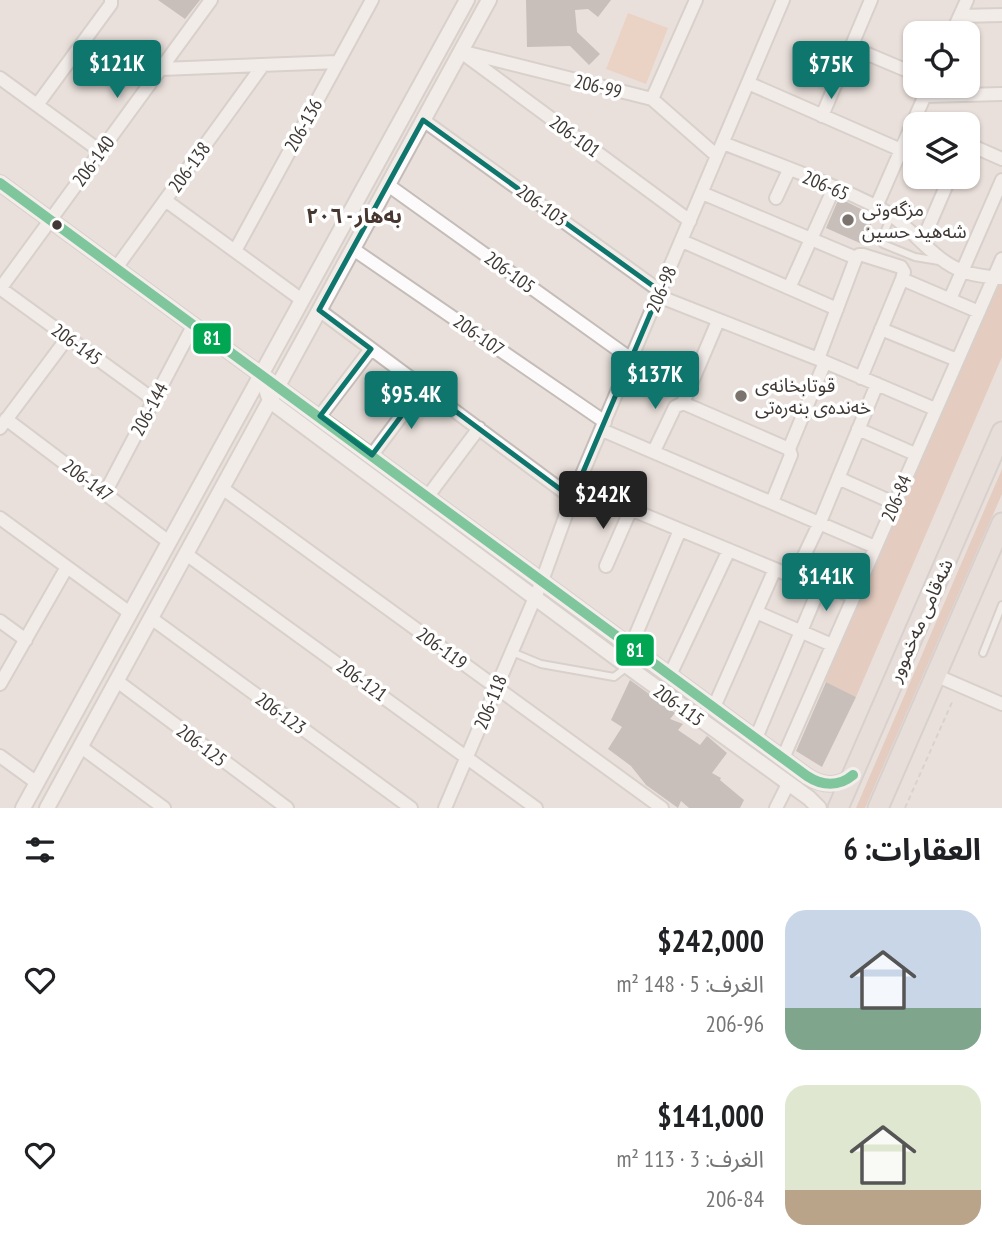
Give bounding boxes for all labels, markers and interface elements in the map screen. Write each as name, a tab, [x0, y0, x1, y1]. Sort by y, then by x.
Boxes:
map controls	[903, 21, 980, 189]
button: locate	[903, 21, 980, 98]
pin: $121K	[68, 41, 166, 100]
pin: $75K	[790, 42, 872, 101]
text: $121K	[89, 48, 145, 77]
text: $75K	[809, 49, 853, 78]
street label: 206-99	[572, 69, 624, 103]
street label: 206-136	[279, 94, 327, 156]
street label: 206-101	[545, 110, 605, 162]
button: layers	[903, 112, 980, 189]
street label: 206-140	[67, 131, 119, 191]
street label: 206-138	[163, 137, 215, 197]
street label: 206-65	[799, 165, 853, 205]
street label: 206-103	[512, 179, 572, 231]
place label: مزگەوتی شەهید حسين	[862, 197, 967, 243]
district label: بەهار - ٢٠٦	[306, 202, 402, 229]
marker: مزگەوتی شەهید حسين	[840, 212, 856, 228]
unlabelled marker	[50, 218, 64, 232]
street label: 206-105	[480, 246, 540, 298]
street label: 206-98	[641, 262, 681, 316]
street label: 206-107	[449, 309, 509, 361]
street label: 206-145	[47, 318, 107, 370]
line badge: 81	[192, 322, 232, 355]
text: 81	[203, 326, 221, 350]
pin: $137K	[606, 352, 704, 411]
text: $137K	[627, 359, 683, 388]
pin: $95.4K	[354, 372, 468, 431]
place label: قوتابخانەی خەندەی بنەرەتی	[755, 373, 871, 419]
street label: 206-144	[125, 378, 173, 440]
text: $95.4K	[381, 379, 441, 408]
marker: قوتابخانەی خەندەی بنەرەتی	[733, 388, 749, 404]
street label: 206-147	[58, 453, 118, 507]
street label: 206-84	[876, 471, 917, 525]
pin: $242K	[554, 472, 652, 531]
text: $242K	[575, 479, 631, 508]
pin: $141K	[777, 554, 875, 613]
street label: شەقامی مەخموور	[882, 555, 958, 686]
text: $141K	[798, 561, 854, 590]
street label: 206-119	[412, 622, 472, 674]
line badge: 81	[615, 633, 655, 667]
text: 81	[626, 638, 644, 662]
street label: 206-121	[332, 654, 392, 706]
street label: 206-118	[468, 671, 512, 733]
street label: 206-115	[649, 679, 709, 731]
street label: 206-123	[251, 687, 311, 739]
street label: 206-125	[172, 718, 232, 772]
text: العقارات: 6	[843, 829, 981, 868]
icon: filters	[21, 831, 59, 869]
text: $242,000	[657, 921, 764, 960]
icon: home	[841, 938, 925, 1022]
icon: heart	[21, 961, 59, 999]
text: الغرف: 5 · 148 m²	[616, 969, 764, 998]
text: 206-96	[706, 1009, 764, 1038]
text: $141,000	[657, 1096, 764, 1135]
icon: home	[841, 1113, 925, 1197]
icon: heart	[21, 1136, 59, 1174]
text: الغرف: 3 · 113 m²	[616, 1144, 764, 1173]
text: 206-84	[706, 1184, 764, 1213]

